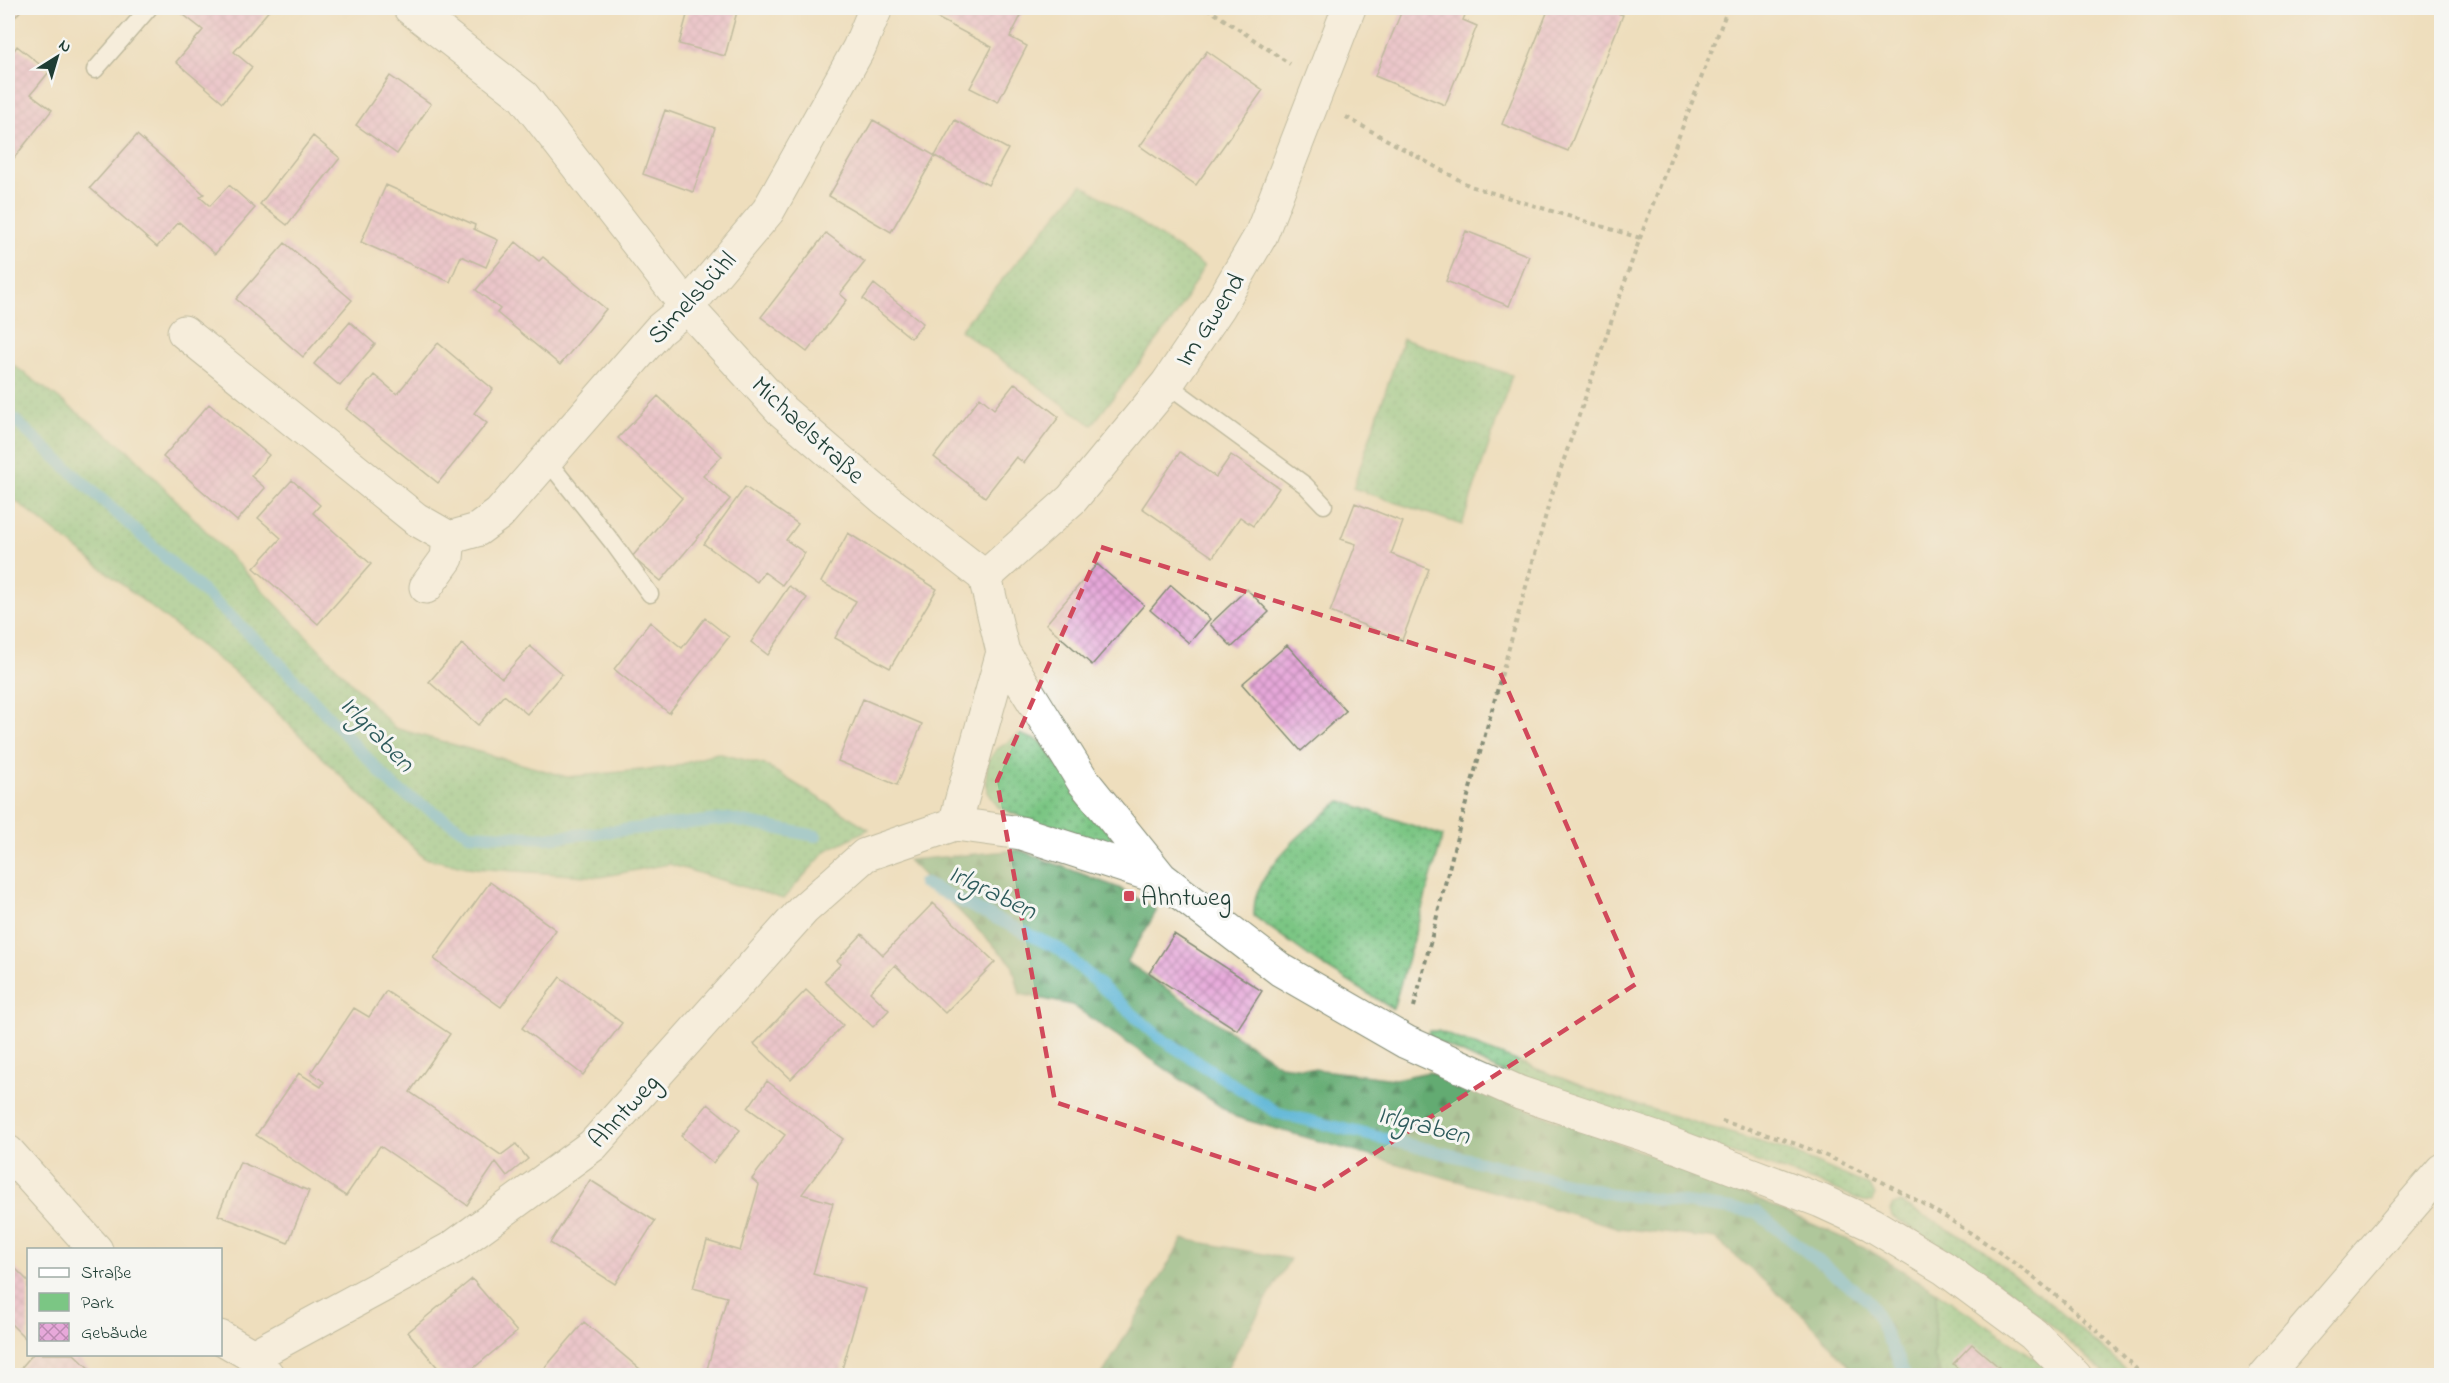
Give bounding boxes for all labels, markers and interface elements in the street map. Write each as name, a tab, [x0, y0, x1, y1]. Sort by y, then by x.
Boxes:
north arrow	[27, 27, 87, 87]
text: N	[53, 34, 77, 60]
street label: Simelsbühl	[640, 244, 747, 354]
street label: Im Gwend	[1167, 266, 1256, 375]
street label: Michaelstraße	[741, 368, 873, 494]
water label: Irlgraben	[329, 687, 423, 783]
water label: Irlgraben	[941, 855, 1043, 933]
place label: Ahntweg	[1141, 880, 1231, 918]
marker: Ahntweg	[1122, 889, 1136, 903]
street label: Ahntweg	[580, 1066, 670, 1158]
water label: Irlgraben	[1373, 1096, 1474, 1158]
legend	[27, 1248, 222, 1356]
text: Straße	[81, 1261, 132, 1287]
text: Park	[81, 1291, 114, 1317]
text: Gebäude	[81, 1321, 148, 1347]

